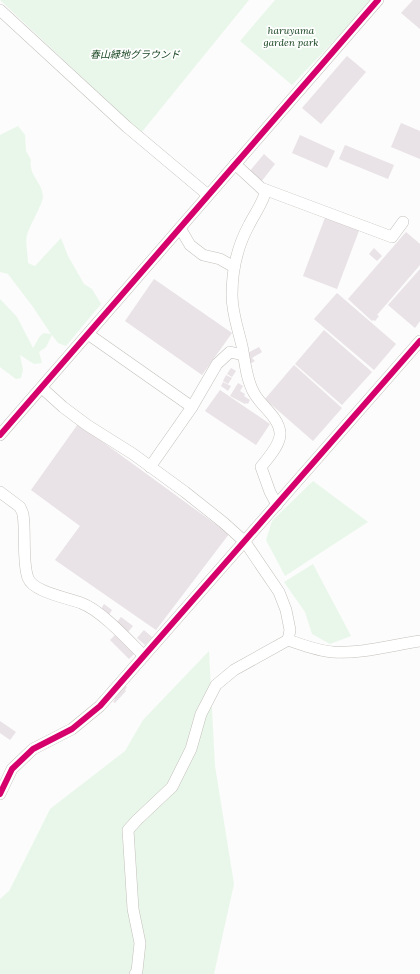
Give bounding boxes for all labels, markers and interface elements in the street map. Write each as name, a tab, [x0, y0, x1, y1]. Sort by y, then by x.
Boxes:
park label: haruyama garden park	[263, 24, 319, 49]
park label: 春山緑地グラウンド	[90, 48, 181, 61]

